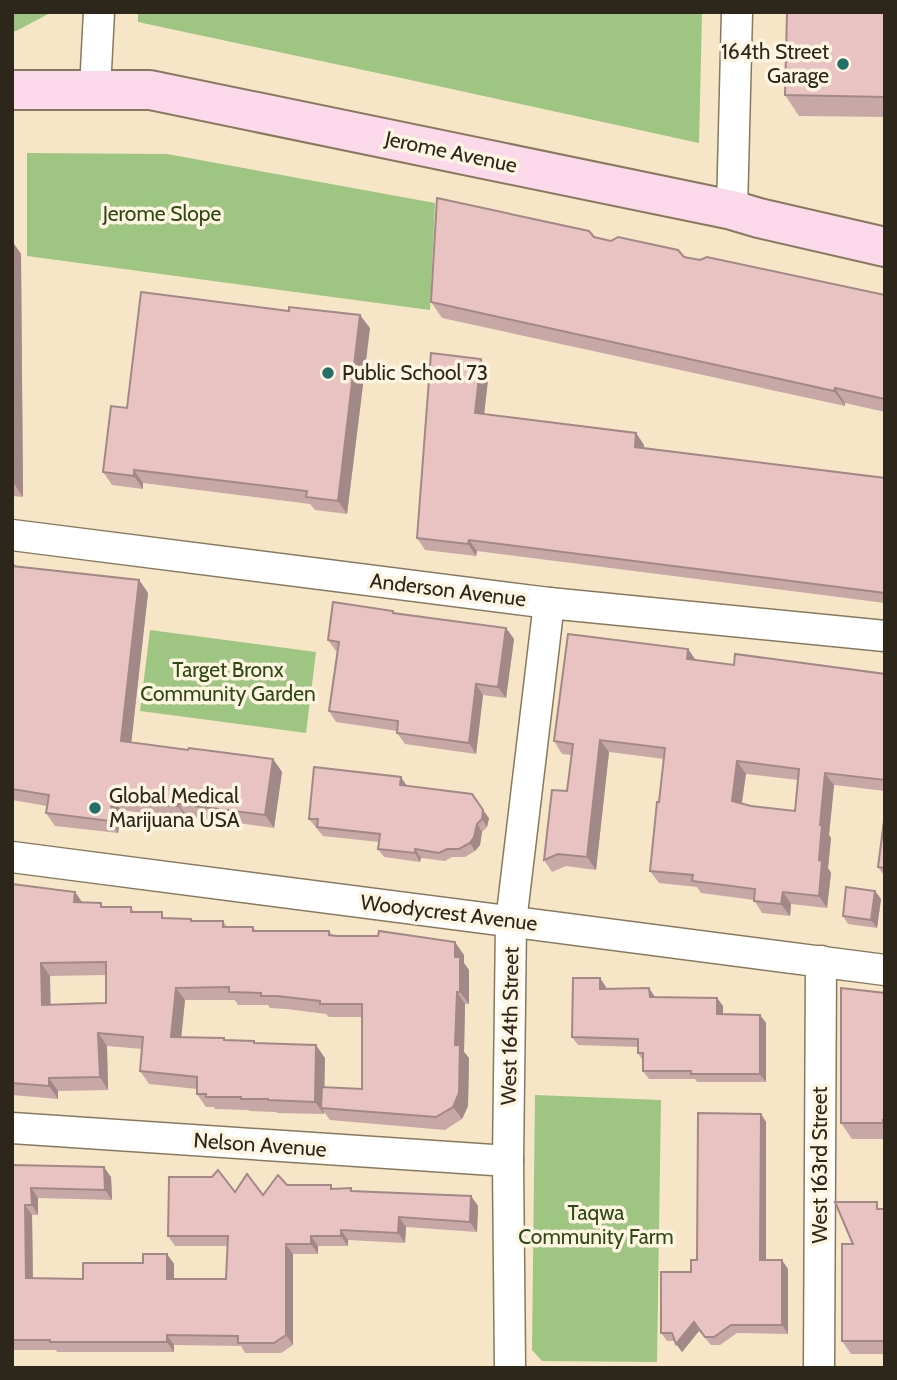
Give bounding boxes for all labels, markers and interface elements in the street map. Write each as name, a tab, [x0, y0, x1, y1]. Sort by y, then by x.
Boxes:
place label: 164th Street Garage	[721, 39, 829, 88]
marker: 164th Street Garage	[835, 56, 851, 72]
street label: Jerome Avenue	[382, 125, 520, 178]
park label: Jerome Slope	[102, 201, 222, 226]
place label: Public School 73	[342, 360, 488, 385]
marker: Public School 73	[320, 365, 336, 381]
street label: Anderson Avenue	[369, 568, 528, 612]
park label: Target Bronx Community Garden	[140, 657, 316, 706]
place label: Global Medical Marijuana USA	[109, 783, 240, 833]
marker: Global Medical Marijuana USA	[87, 800, 103, 816]
street label: Woodycrest Avenue	[359, 889, 539, 936]
street label: West 164th Street	[496, 947, 523, 1105]
street label: West 163rd Street	[807, 1086, 832, 1244]
street label: Nelson Avenue	[193, 1127, 328, 1162]
park label: Taqwa Community Farm	[518, 1200, 674, 1249]

